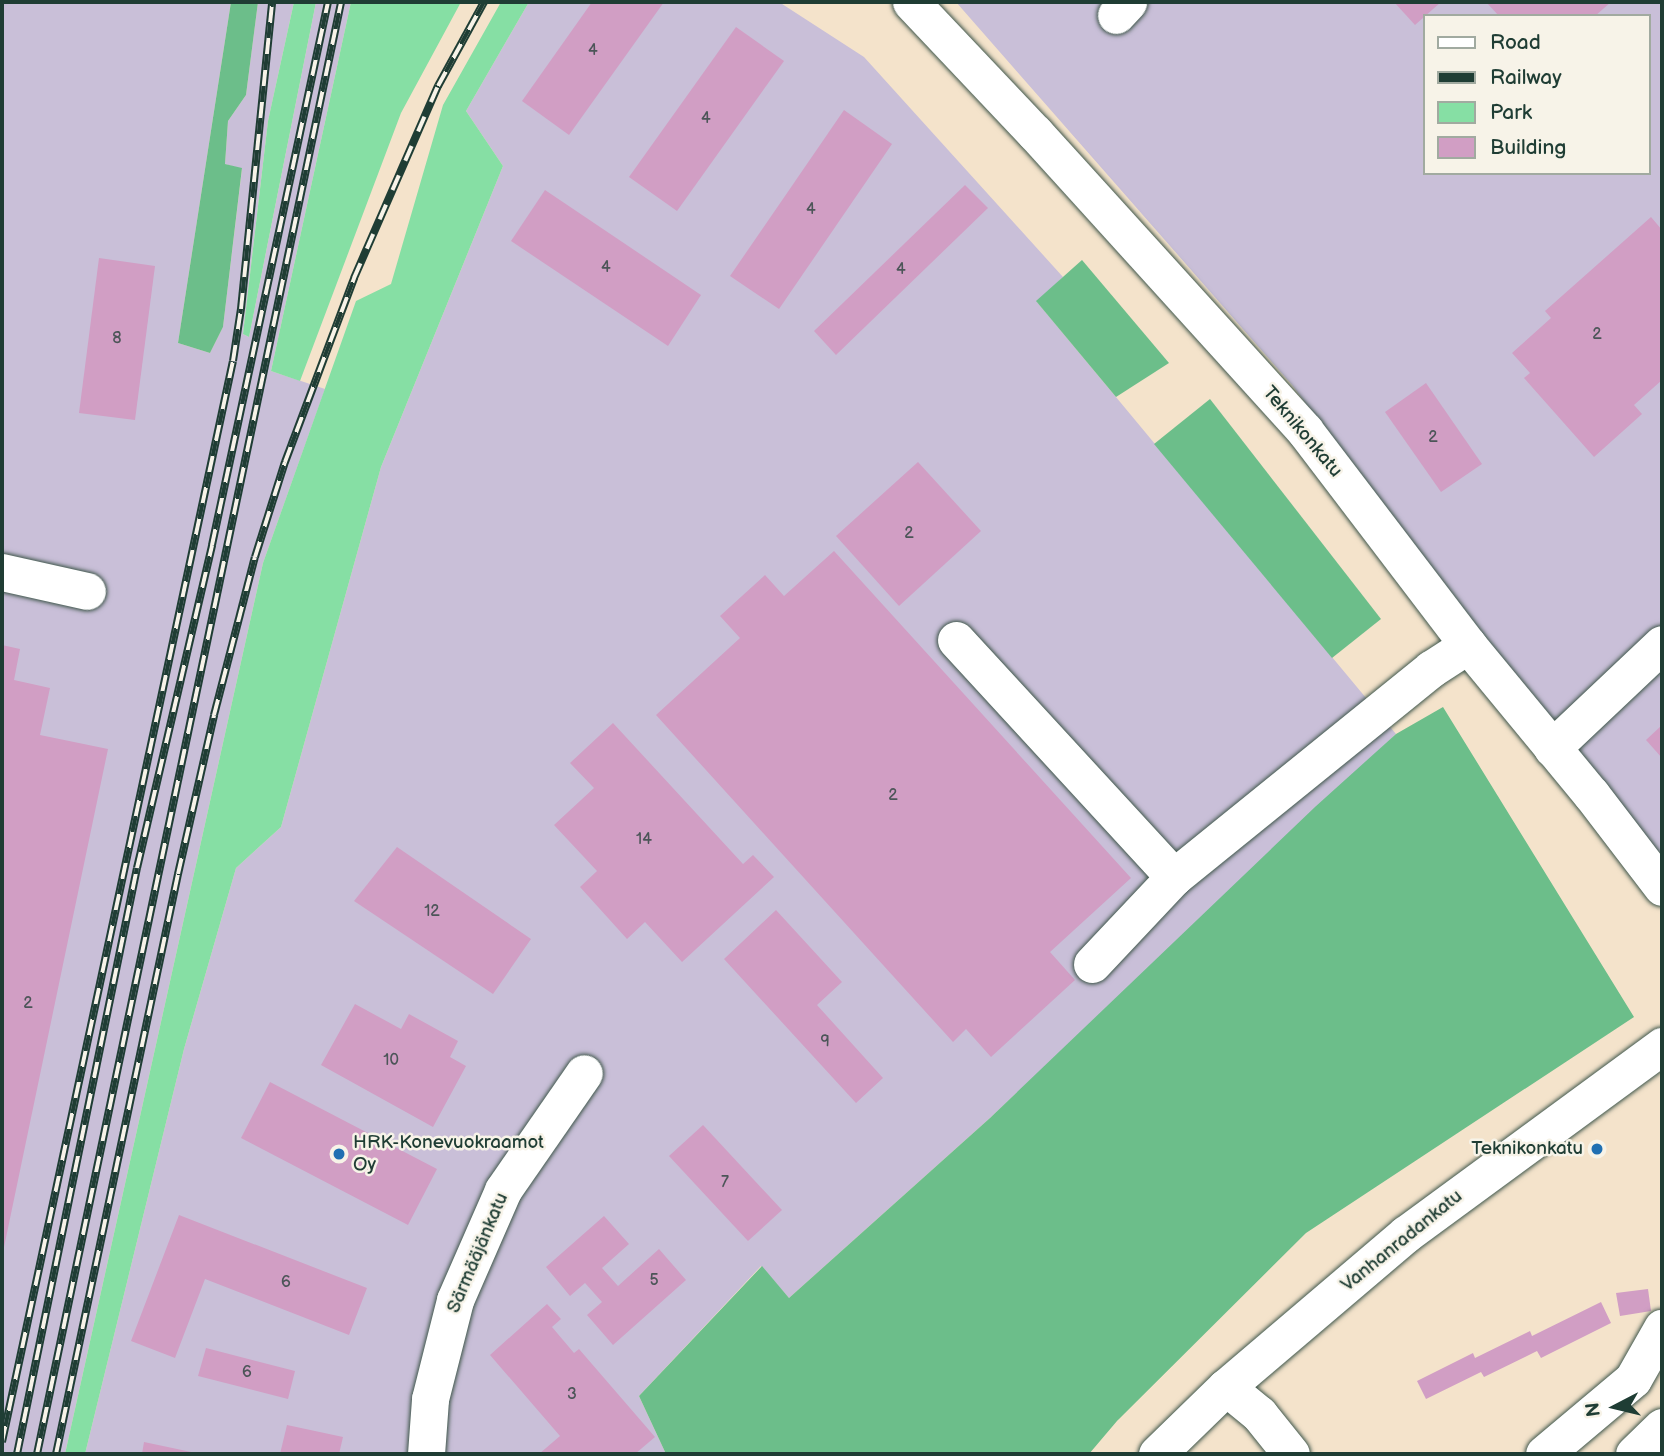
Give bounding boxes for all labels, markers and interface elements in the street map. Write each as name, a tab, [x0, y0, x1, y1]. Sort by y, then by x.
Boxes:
legend	[1422, 14, 1650, 175]
text: Road	[1490, 30, 1541, 55]
house number: 4	[588, 41, 598, 61]
text: Railway	[1490, 65, 1562, 90]
text: Park	[1490, 100, 1532, 125]
house number: 4	[701, 109, 711, 129]
text: Building	[1490, 135, 1566, 160]
house number: 4	[806, 200, 816, 220]
house number: 4	[601, 258, 611, 278]
house number: 4	[896, 260, 906, 280]
house number: 2	[1592, 325, 1602, 345]
house number: 8	[112, 329, 122, 349]
street label: Teknikonkatu	[1257, 382, 1347, 482]
house number: 2	[1428, 428, 1438, 448]
house number: 2	[904, 524, 914, 544]
house number: 2	[888, 786, 898, 806]
house number: 14	[636, 830, 652, 850]
house number: 12	[424, 902, 440, 922]
house number: 2	[23, 994, 33, 1014]
house number: 9	[820, 1032, 830, 1052]
house number: 10	[383, 1051, 399, 1071]
place label: HRK-Konevuokraamot Oy	[353, 1132, 544, 1176]
place label: Teknikonkatu	[1471, 1138, 1583, 1160]
marker: Teknikonkatu	[1589, 1141, 1605, 1157]
marker: HRK-Konevuokraamot Oy	[331, 1146, 347, 1162]
house number: 7	[721, 1173, 729, 1193]
street label: Vanhanradankatu	[1337, 1185, 1467, 1297]
street label: Särmääjänkatu	[442, 1189, 514, 1317]
house number: 5	[649, 1271, 659, 1291]
house number: 6	[281, 1273, 291, 1293]
house number: 6	[242, 1363, 252, 1383]
north arrow	[1580, 1372, 1650, 1442]
house number: 3	[567, 1385, 577, 1405]
text: N	[1581, 1401, 1606, 1418]

